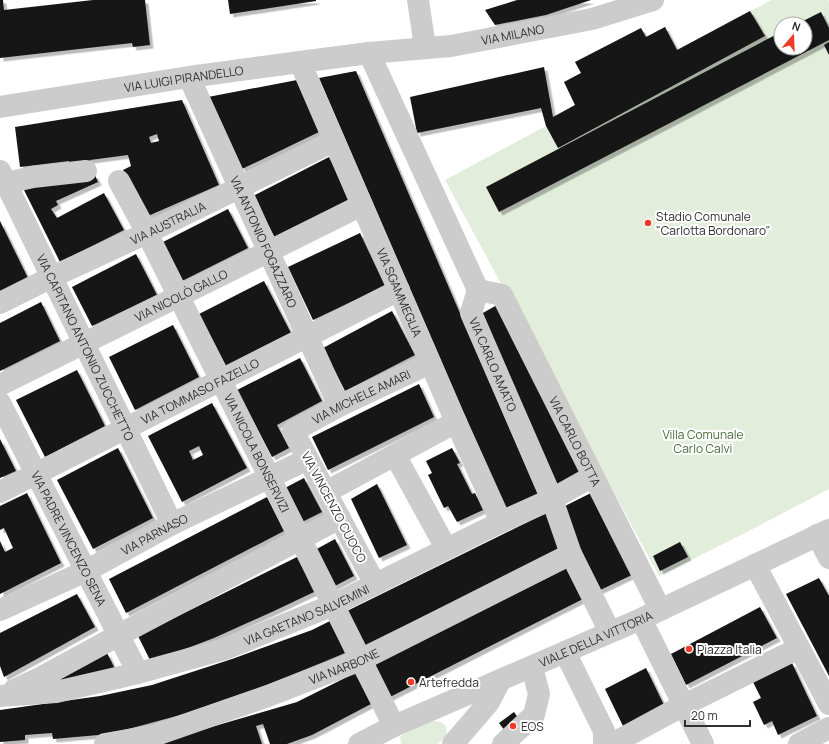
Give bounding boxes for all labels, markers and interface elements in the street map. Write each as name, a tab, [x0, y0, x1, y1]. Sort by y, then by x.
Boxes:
north arrow	[773, 16, 813, 56]
text: N	[790, 18, 803, 34]
street label: VIA MILANO	[480, 20, 546, 49]
street label: VIA LUIGI PIRANDELLO	[123, 61, 245, 96]
street label: VIA ANTONIO FOGAZZARO	[227, 173, 302, 311]
street label: VIA AUSTRALIA	[127, 197, 209, 248]
place label: Stadio Comunale "Carlotta Bordonaro"	[656, 208, 770, 239]
marker: Stadio Comunale "Carlotta Bordonaro"	[643, 218, 653, 228]
street label: VIA SGAMMEGLIA	[373, 245, 427, 340]
street label: VIA CAPITANO ANTONIO ZUCCHETTO	[33, 251, 139, 444]
street label: VIA NICOLÒ GALLO	[131, 265, 231, 325]
street label: VIA CARLO AMATO	[465, 315, 521, 414]
street label: VIA TOMMASO FAZELLO	[138, 354, 262, 428]
street label: VIA MICHELE AMARI	[309, 365, 413, 428]
street label: VIA NICOLA BONSERVIZI	[220, 391, 294, 515]
street label: VIA CARLO BOTTA	[546, 393, 605, 489]
park label: Villa Comunale Carlo Calvi	[662, 426, 744, 457]
street label: VIA VINCENZO CUOCO	[298, 449, 371, 566]
street label: VIA PADRE VINCENZO SENA	[28, 468, 111, 609]
street label: VIA PARNASO	[118, 509, 191, 559]
street label: VIA GAETANO SALVEMINI	[241, 580, 372, 649]
street label: VIALE DELLA VITTORIA	[536, 606, 655, 671]
place label: Piazza Italia	[697, 641, 762, 658]
street label: VIA NARBONE	[306, 644, 382, 688]
marker: Piazza Italia	[684, 644, 694, 654]
place label: Artefredda	[419, 674, 479, 691]
marker: Artefredda	[406, 677, 416, 687]
scale bar	[685, 702, 750, 728]
text: 20 m	[691, 707, 718, 724]
place label: EOS	[521, 718, 544, 735]
marker: EOS	[508, 721, 518, 731]

